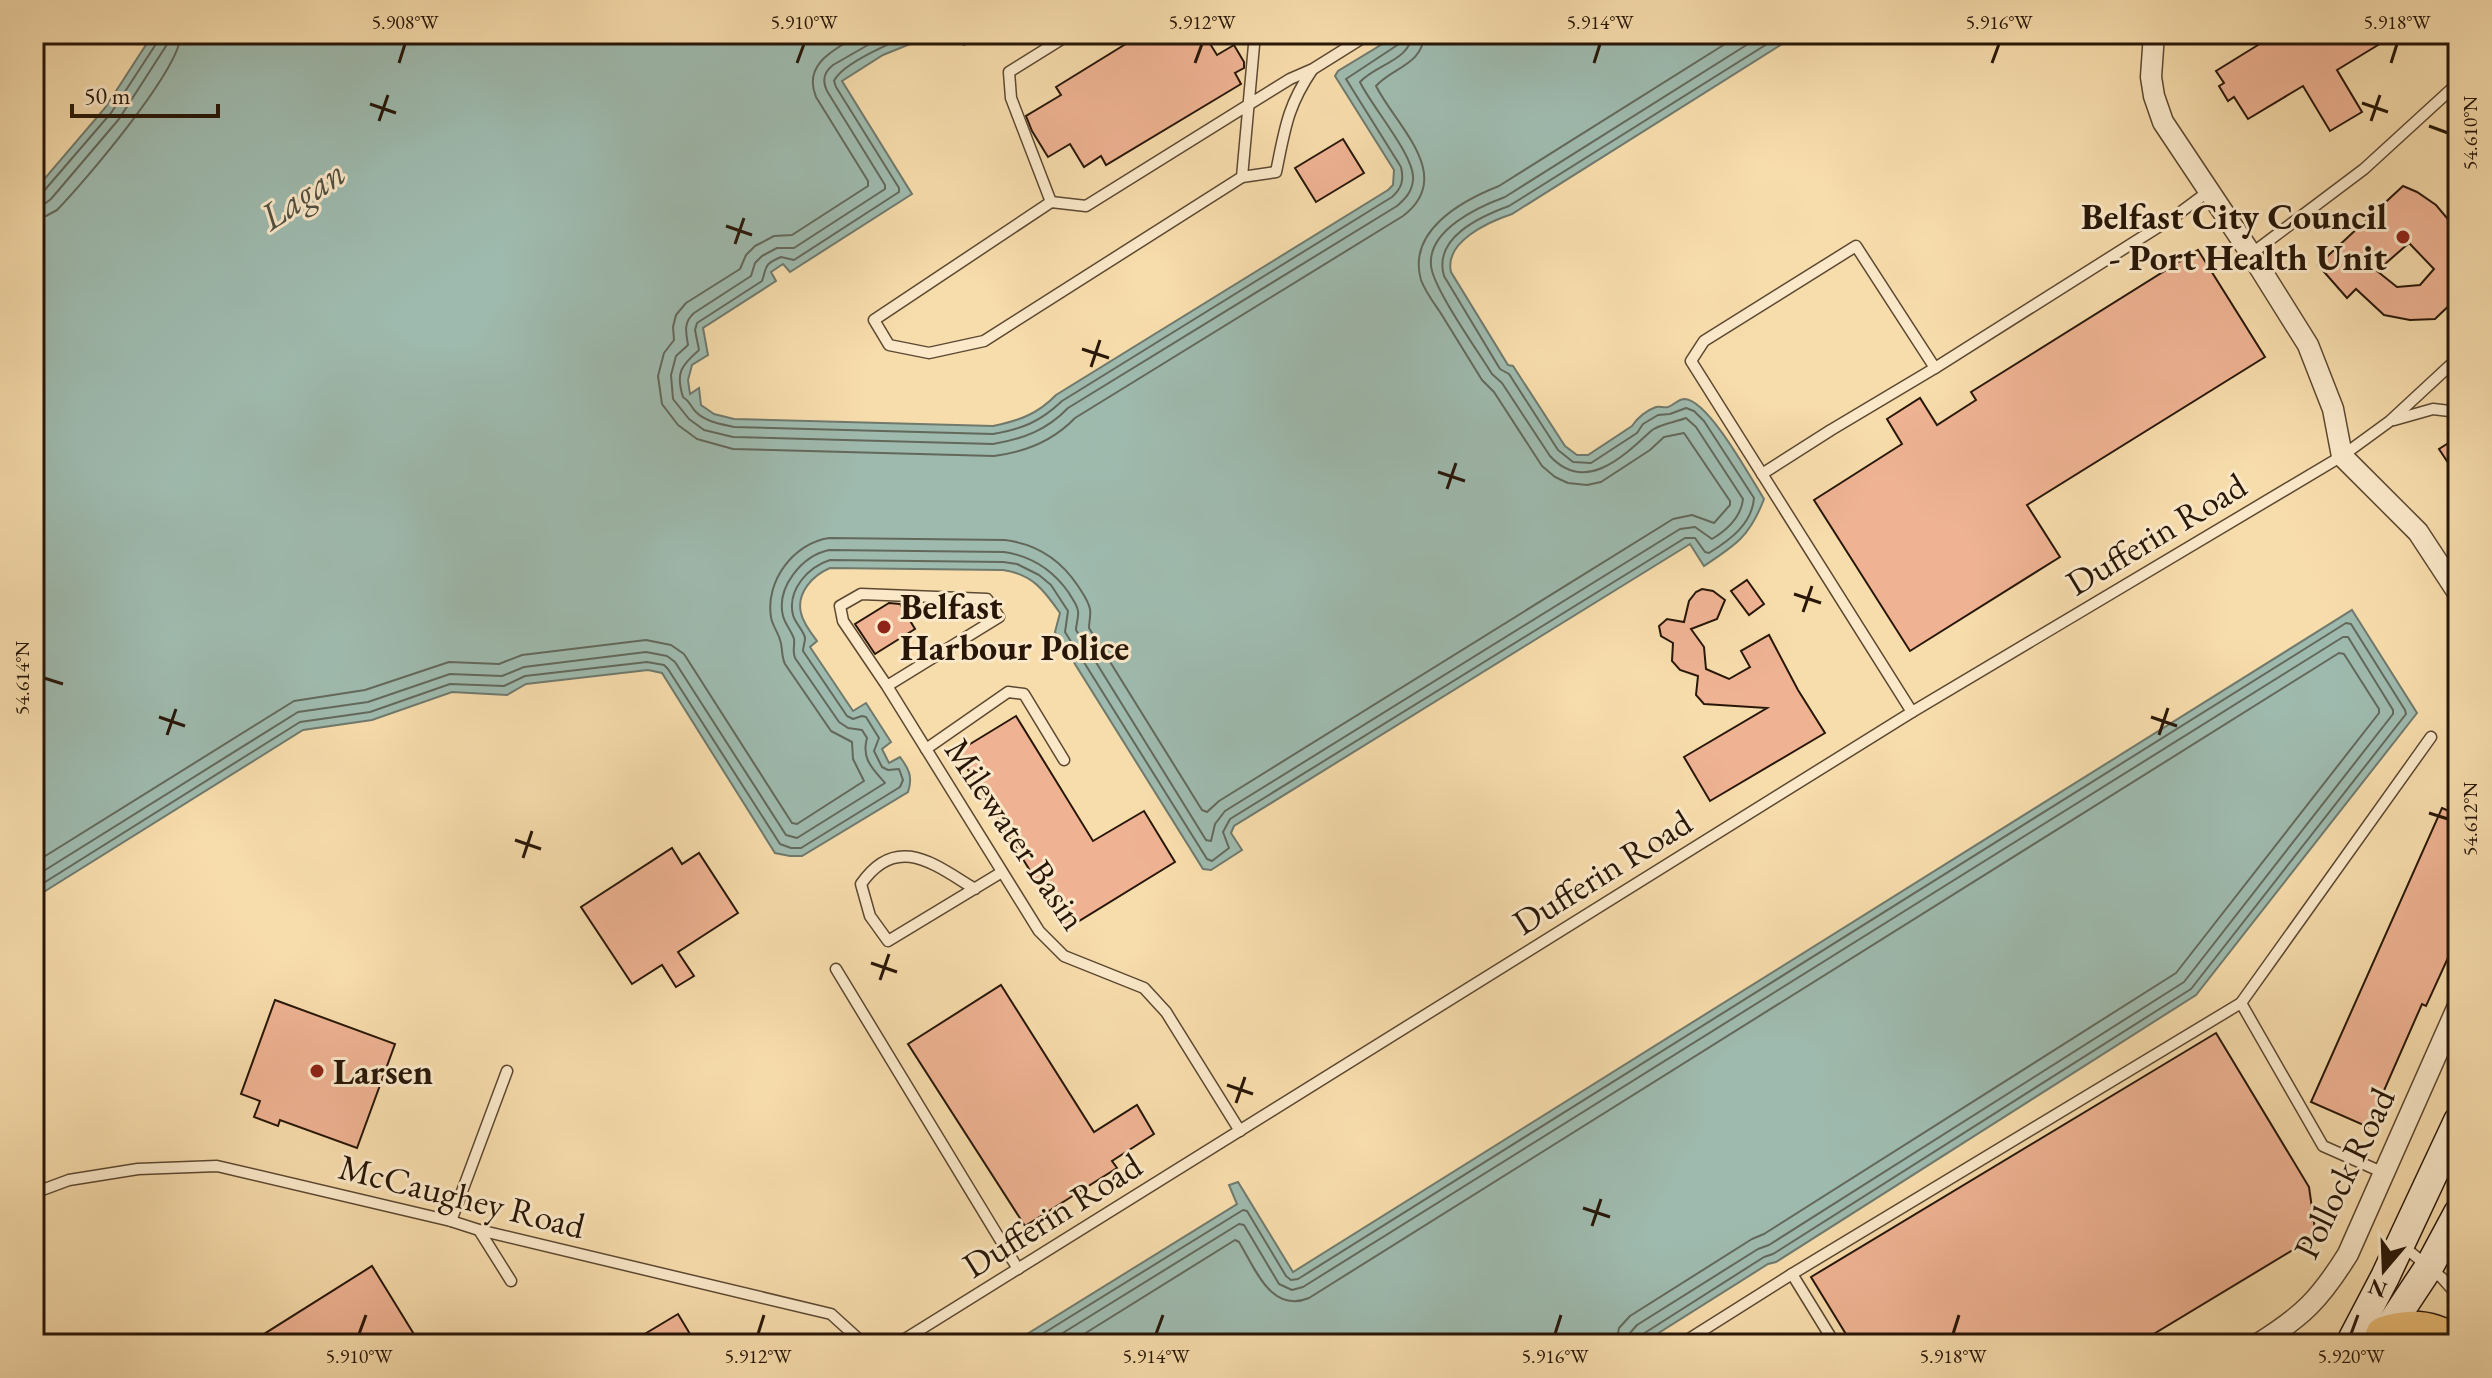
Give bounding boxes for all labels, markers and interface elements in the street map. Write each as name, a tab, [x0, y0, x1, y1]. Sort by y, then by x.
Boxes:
text: 5.908°W	[371, 9, 439, 35]
text: 5.910°W	[770, 9, 838, 35]
text: 5.912°W	[1168, 9, 1236, 35]
text: 5.914°W	[1566, 9, 1634, 35]
text: 5.916°W	[1965, 9, 2033, 35]
text: 5.918°W	[2363, 9, 2431, 35]
scale bar	[72, 68, 218, 118]
text: 50 m	[84, 80, 131, 111]
text: 54.610°N	[2457, 96, 2483, 170]
water label: Lagan	[249, 147, 355, 241]
place label: Belfast City Council - Port Health Unit	[2081, 193, 2387, 281]
marker: Belfast City Council - Port Health Unit	[2394, 228, 2412, 246]
street label: Dufferin Road	[2057, 461, 2256, 606]
place label: Belfast Harbour Police	[900, 583, 1129, 671]
marker: Belfast Harbour Police	[875, 618, 893, 636]
text: 54.614°N	[9, 641, 35, 715]
street label: Milewater Basin	[934, 729, 1098, 939]
text: 54.612°N	[2457, 782, 2483, 856]
street label: Dufferin Road	[1504, 798, 1701, 946]
place label: Larsen	[333, 1048, 433, 1095]
marker: Larsen	[308, 1062, 326, 1080]
street label: Pollock Road	[2282, 1079, 2406, 1266]
street label: Dufferin Road	[954, 1141, 1151, 1289]
street label: McCaughey Road	[334, 1143, 591, 1249]
north arrow	[2344, 1230, 2424, 1310]
text: N	[2364, 1272, 2391, 1305]
text: 5.910°W	[325, 1343, 393, 1369]
text: 5.912°W	[724, 1343, 792, 1369]
text: 5.914°W	[1122, 1343, 1190, 1369]
text: 5.916°W	[1521, 1343, 1589, 1369]
text: 5.918°W	[1919, 1343, 1987, 1369]
text: 5.920°W	[2317, 1343, 2385, 1369]

